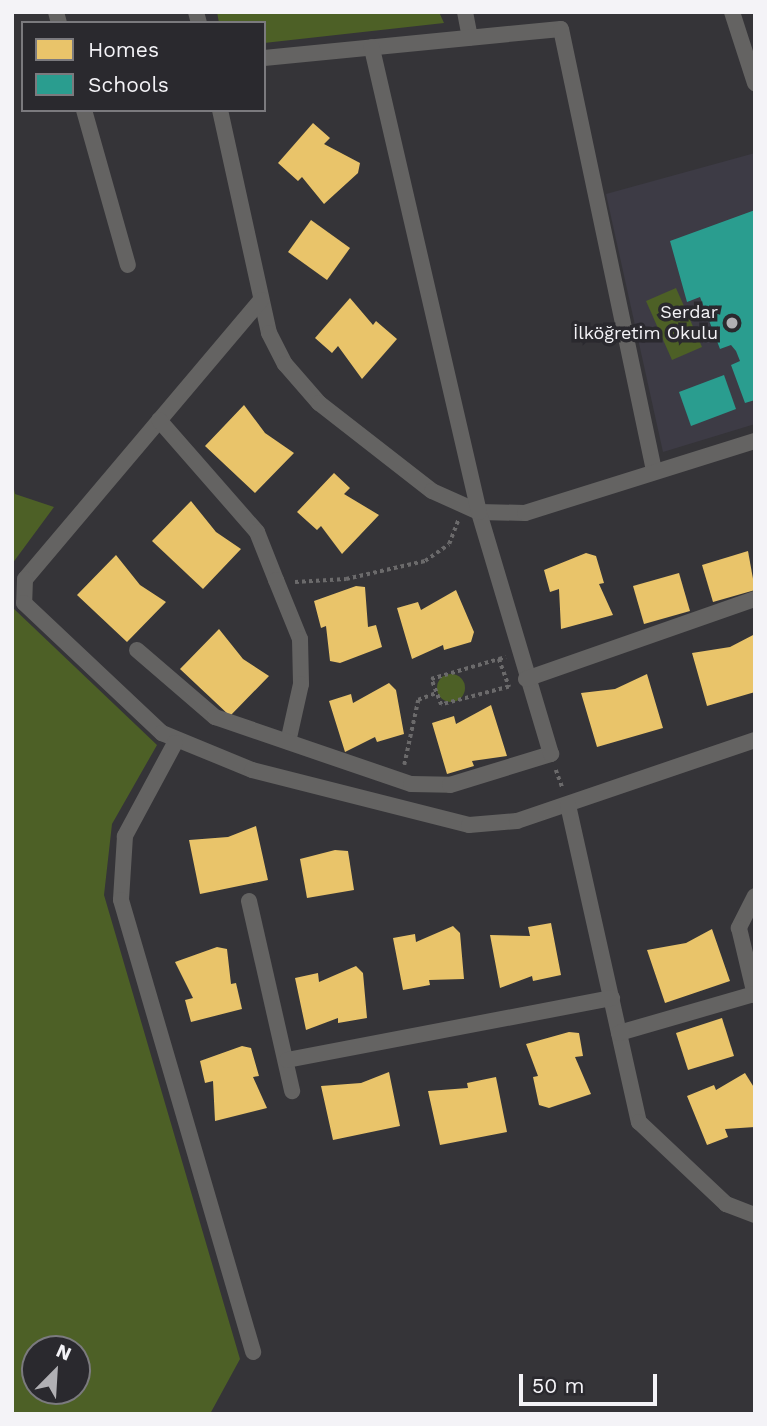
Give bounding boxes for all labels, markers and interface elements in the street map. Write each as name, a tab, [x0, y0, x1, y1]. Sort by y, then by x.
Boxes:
legend	[21, 21, 266, 112]
text: Homes	[88, 37, 159, 62]
text: Schools	[88, 72, 169, 97]
place label: Serdar İlköğretim Okulu	[573, 302, 718, 344]
marker: Serdar İlköğretim Okulu	[724, 315, 740, 331]
north arrow	[21, 1335, 91, 1405]
text: N	[53, 1339, 75, 1366]
scale bar	[522, 1360, 660, 1404]
text: 50 m	[532, 1373, 584, 1398]

